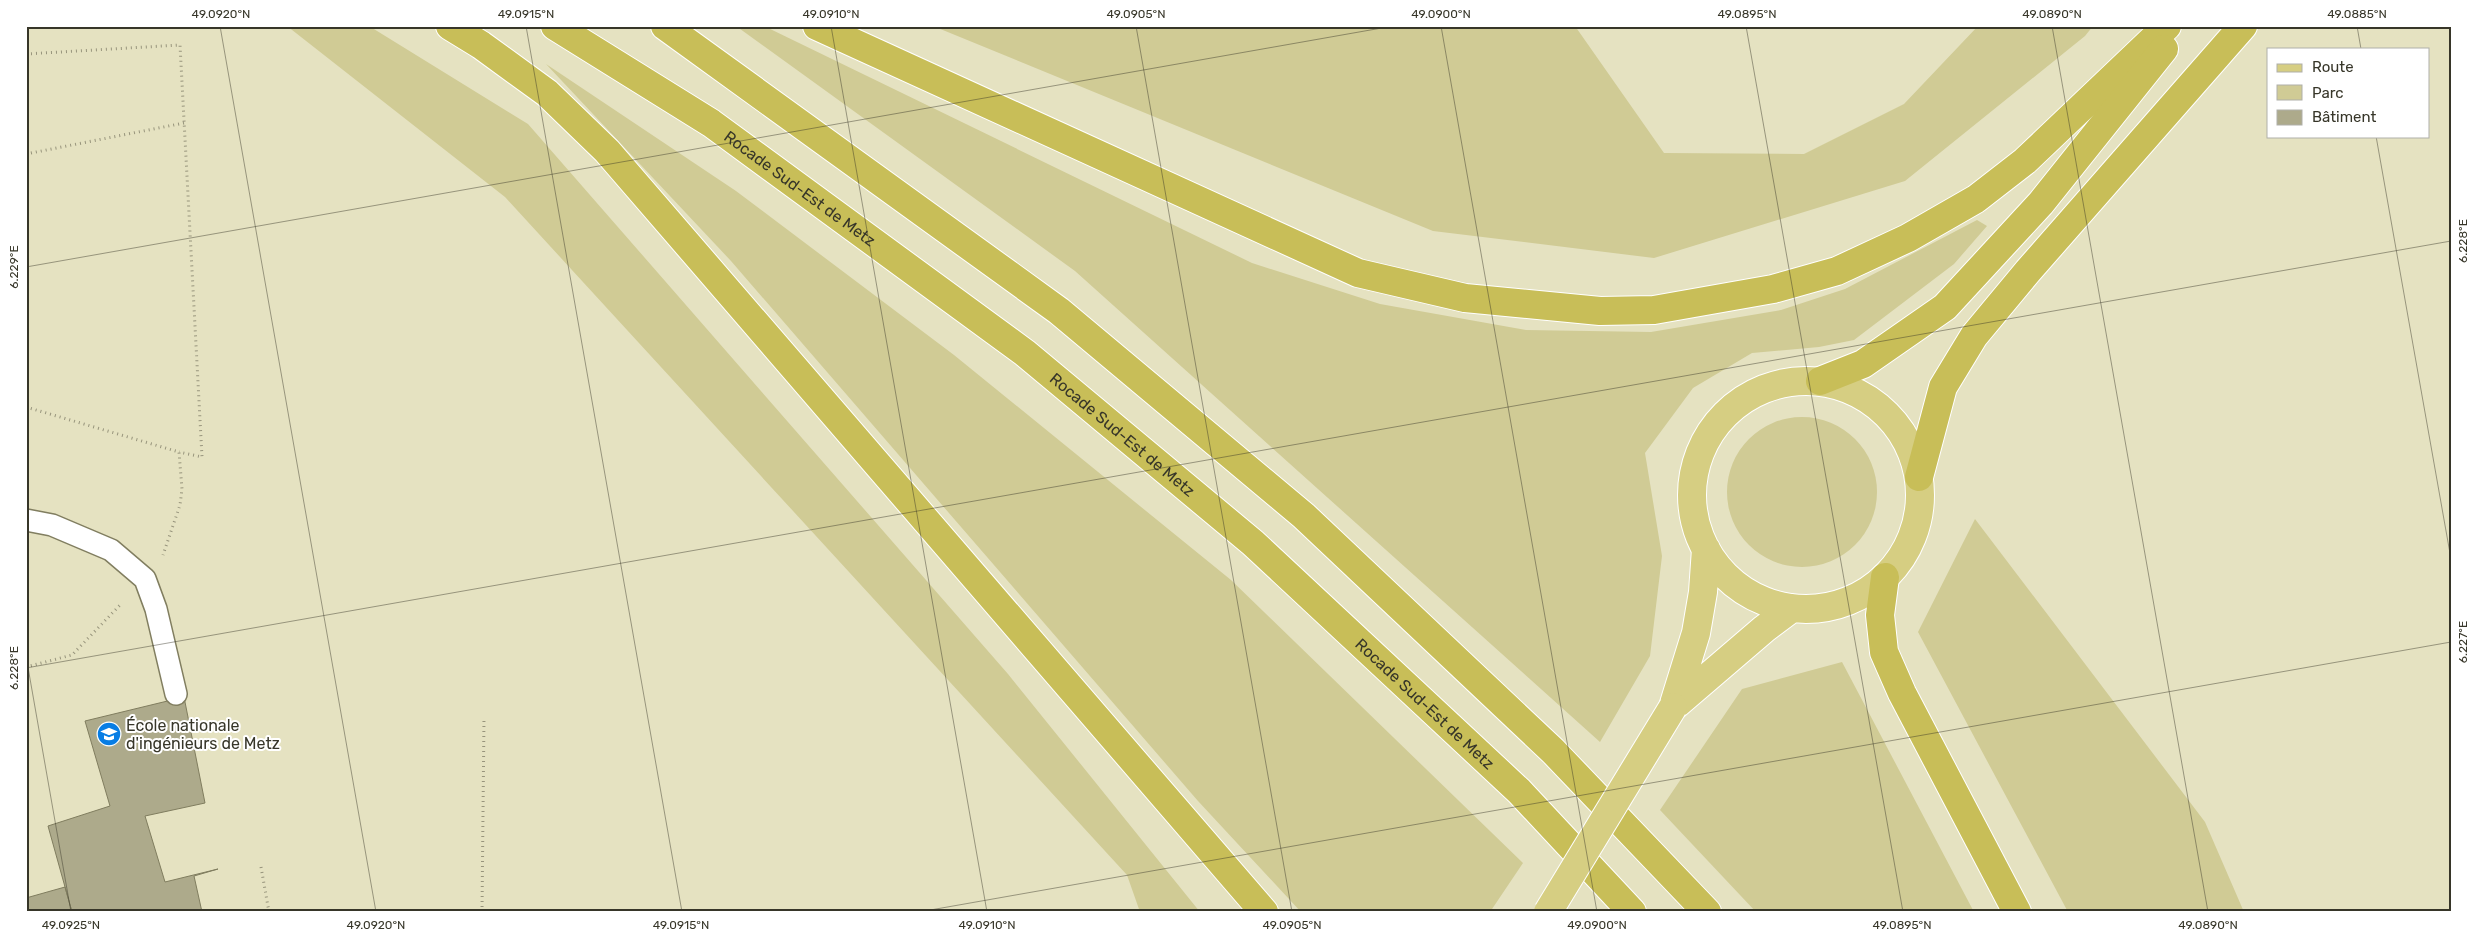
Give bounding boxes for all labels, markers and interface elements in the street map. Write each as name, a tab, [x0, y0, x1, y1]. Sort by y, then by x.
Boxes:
text: 49.0920°N	[192, 7, 250, 21]
text: 49.0915°N	[498, 7, 554, 21]
text: 49.0910°N	[802, 7, 860, 21]
text: 49.0905°N	[1106, 7, 1166, 21]
text: 49.0900°N	[1411, 7, 1471, 21]
text: 49.0895°N	[1717, 7, 1777, 21]
text: 49.0890°N	[2022, 7, 2082, 21]
text: 49.0885°N	[2327, 7, 2387, 21]
legend	[2267, 48, 2430, 138]
text: Route	[2312, 58, 2354, 76]
text: Parc	[2312, 84, 2344, 102]
text: Bâtiment	[2312, 108, 2376, 126]
street label: Rocade Sud-Est de Metz	[721, 126, 879, 250]
text: 6.228°E	[2456, 219, 2470, 263]
text: 6.229°E	[7, 245, 21, 289]
street label: Rocade Sud-Est de Metz	[1046, 368, 1199, 500]
text: 6.227°E	[2456, 621, 2470, 663]
street label: Rocade Sud-Est de Metz	[1352, 634, 1498, 773]
text: 6.228°E	[7, 646, 21, 690]
place label: École nationale d'ingénieurs de Metz	[126, 716, 280, 753]
school or university icon: École nationale d'ingénieurs de Metz	[96, 721, 122, 747]
text: 49.0925°N	[42, 918, 100, 932]
text: 49.0920°N	[347, 918, 405, 932]
text: 49.0915°N	[653, 918, 709, 932]
text: 49.0910°N	[958, 918, 1016, 932]
text: 49.0905°N	[1262, 918, 1322, 932]
text: 49.0900°N	[1567, 918, 1627, 932]
text: 49.0895°N	[1872, 918, 1932, 932]
text: 49.0890°N	[2178, 918, 2238, 932]

